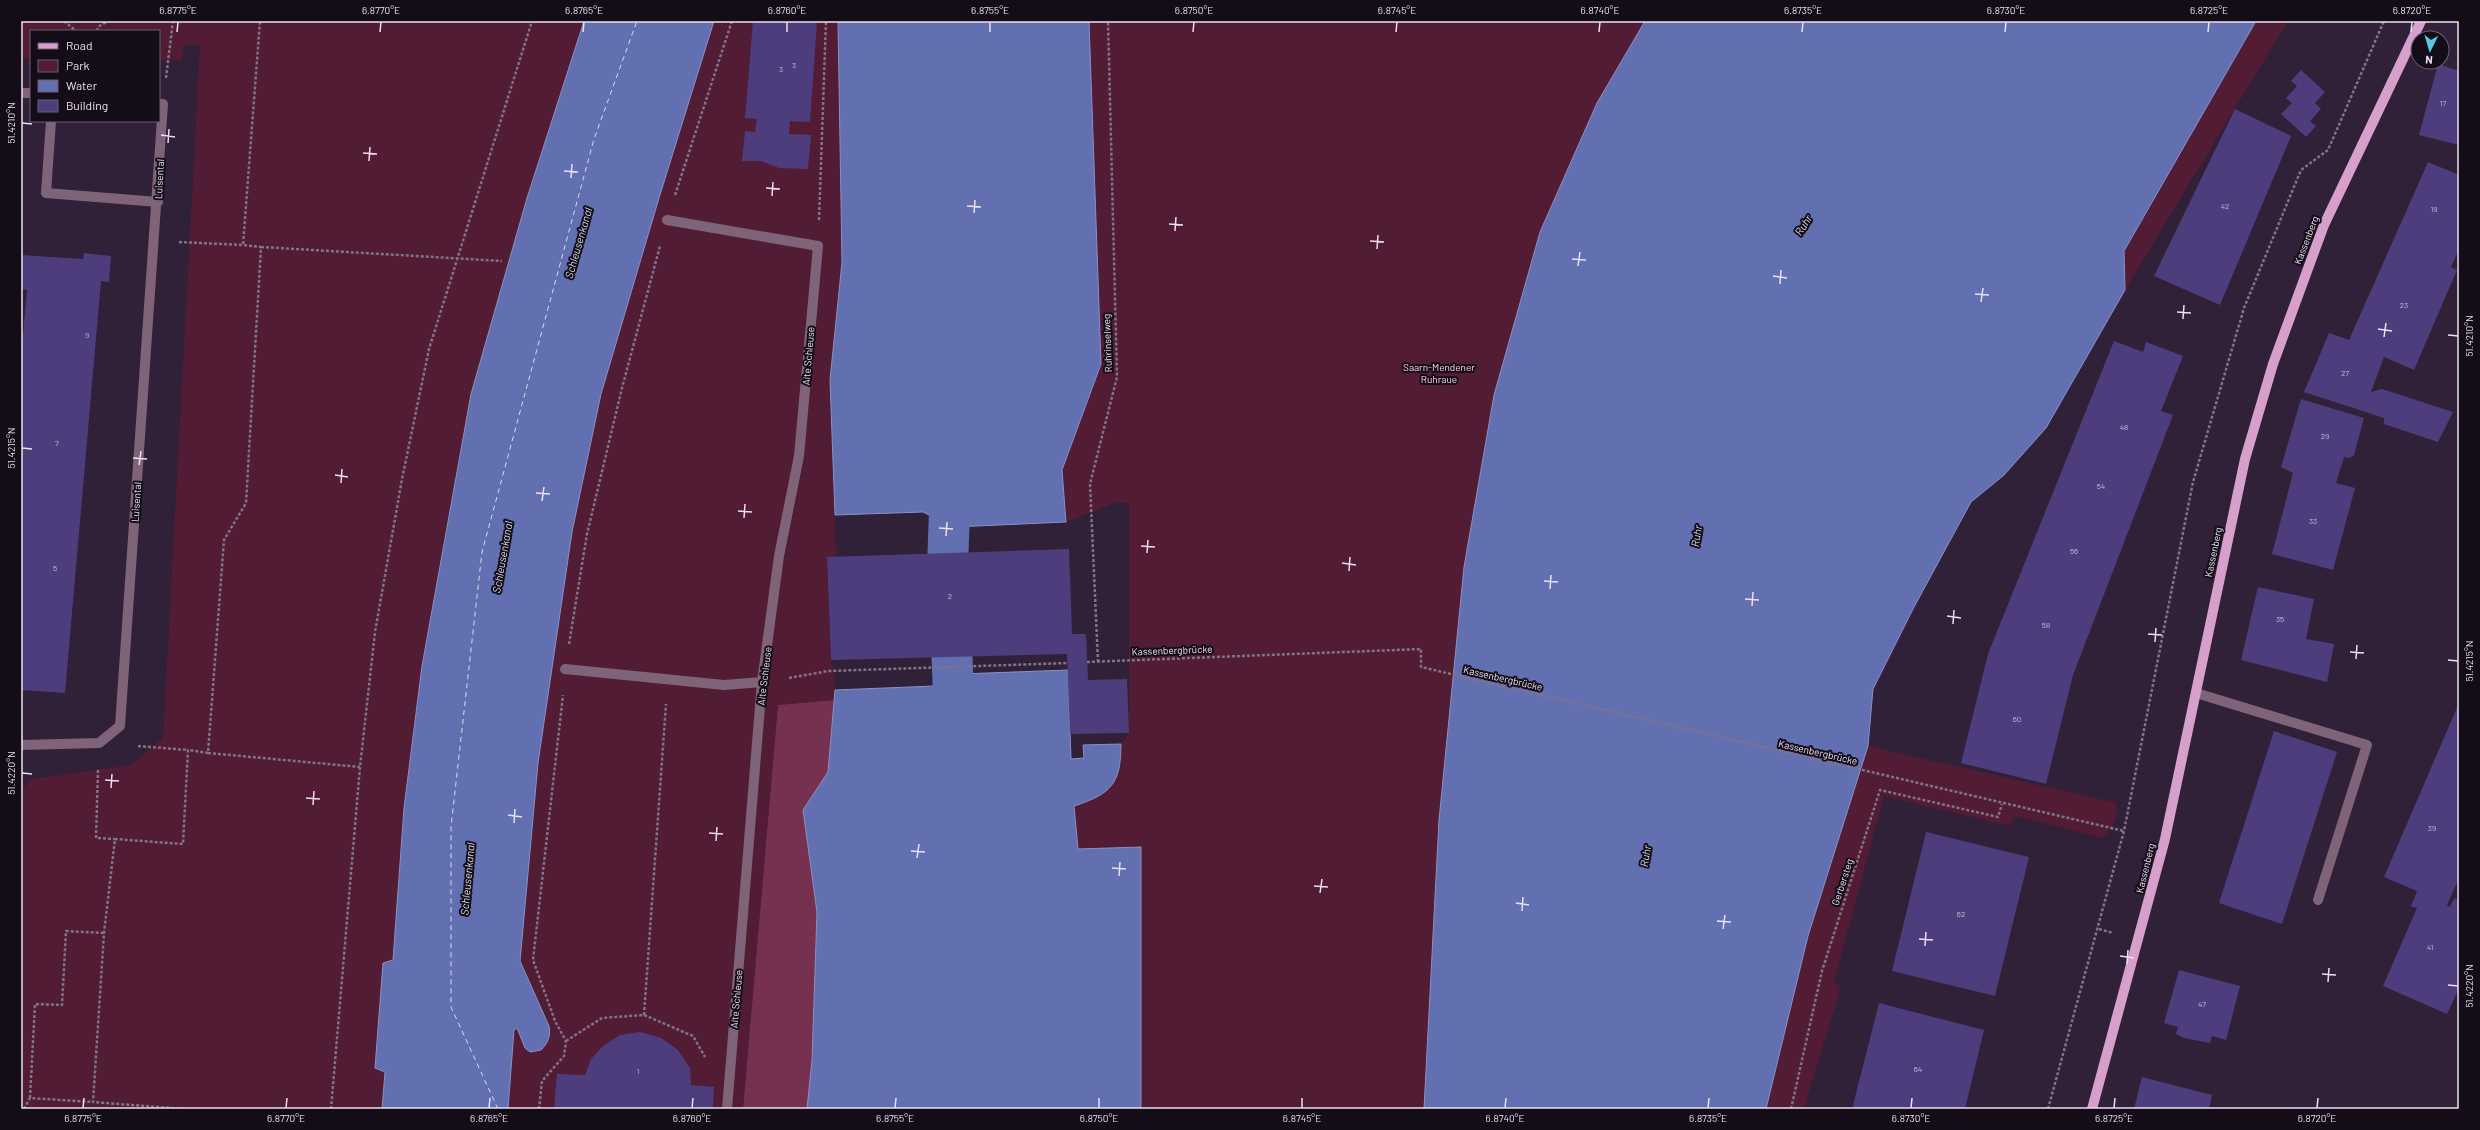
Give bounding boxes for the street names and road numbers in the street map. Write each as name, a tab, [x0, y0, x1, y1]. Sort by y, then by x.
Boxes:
street label: Luisental	[152, 159, 166, 199]
street label: Kassenberg	[2291, 214, 2321, 266]
street label: Ruhrinselweg	[1100, 313, 1114, 373]
street label: Alte Schleuse	[799, 326, 817, 386]
street label: Luisental	[129, 482, 143, 522]
street label: Kassenberg	[2202, 526, 2224, 578]
street label: Kassenbergbrücke	[1131, 643, 1213, 657]
street label: Alte Schleuse	[754, 646, 774, 706]
street label: Kassenbergbrücke	[1462, 663, 1544, 693]
street label: Kassenbergbrücke	[1777, 737, 1859, 767]
street label: Kassenberg	[2133, 842, 2157, 894]
street label: Gerbersteg	[1829, 857, 1855, 907]
street label: Alte Schleuse	[727, 969, 745, 1029]

